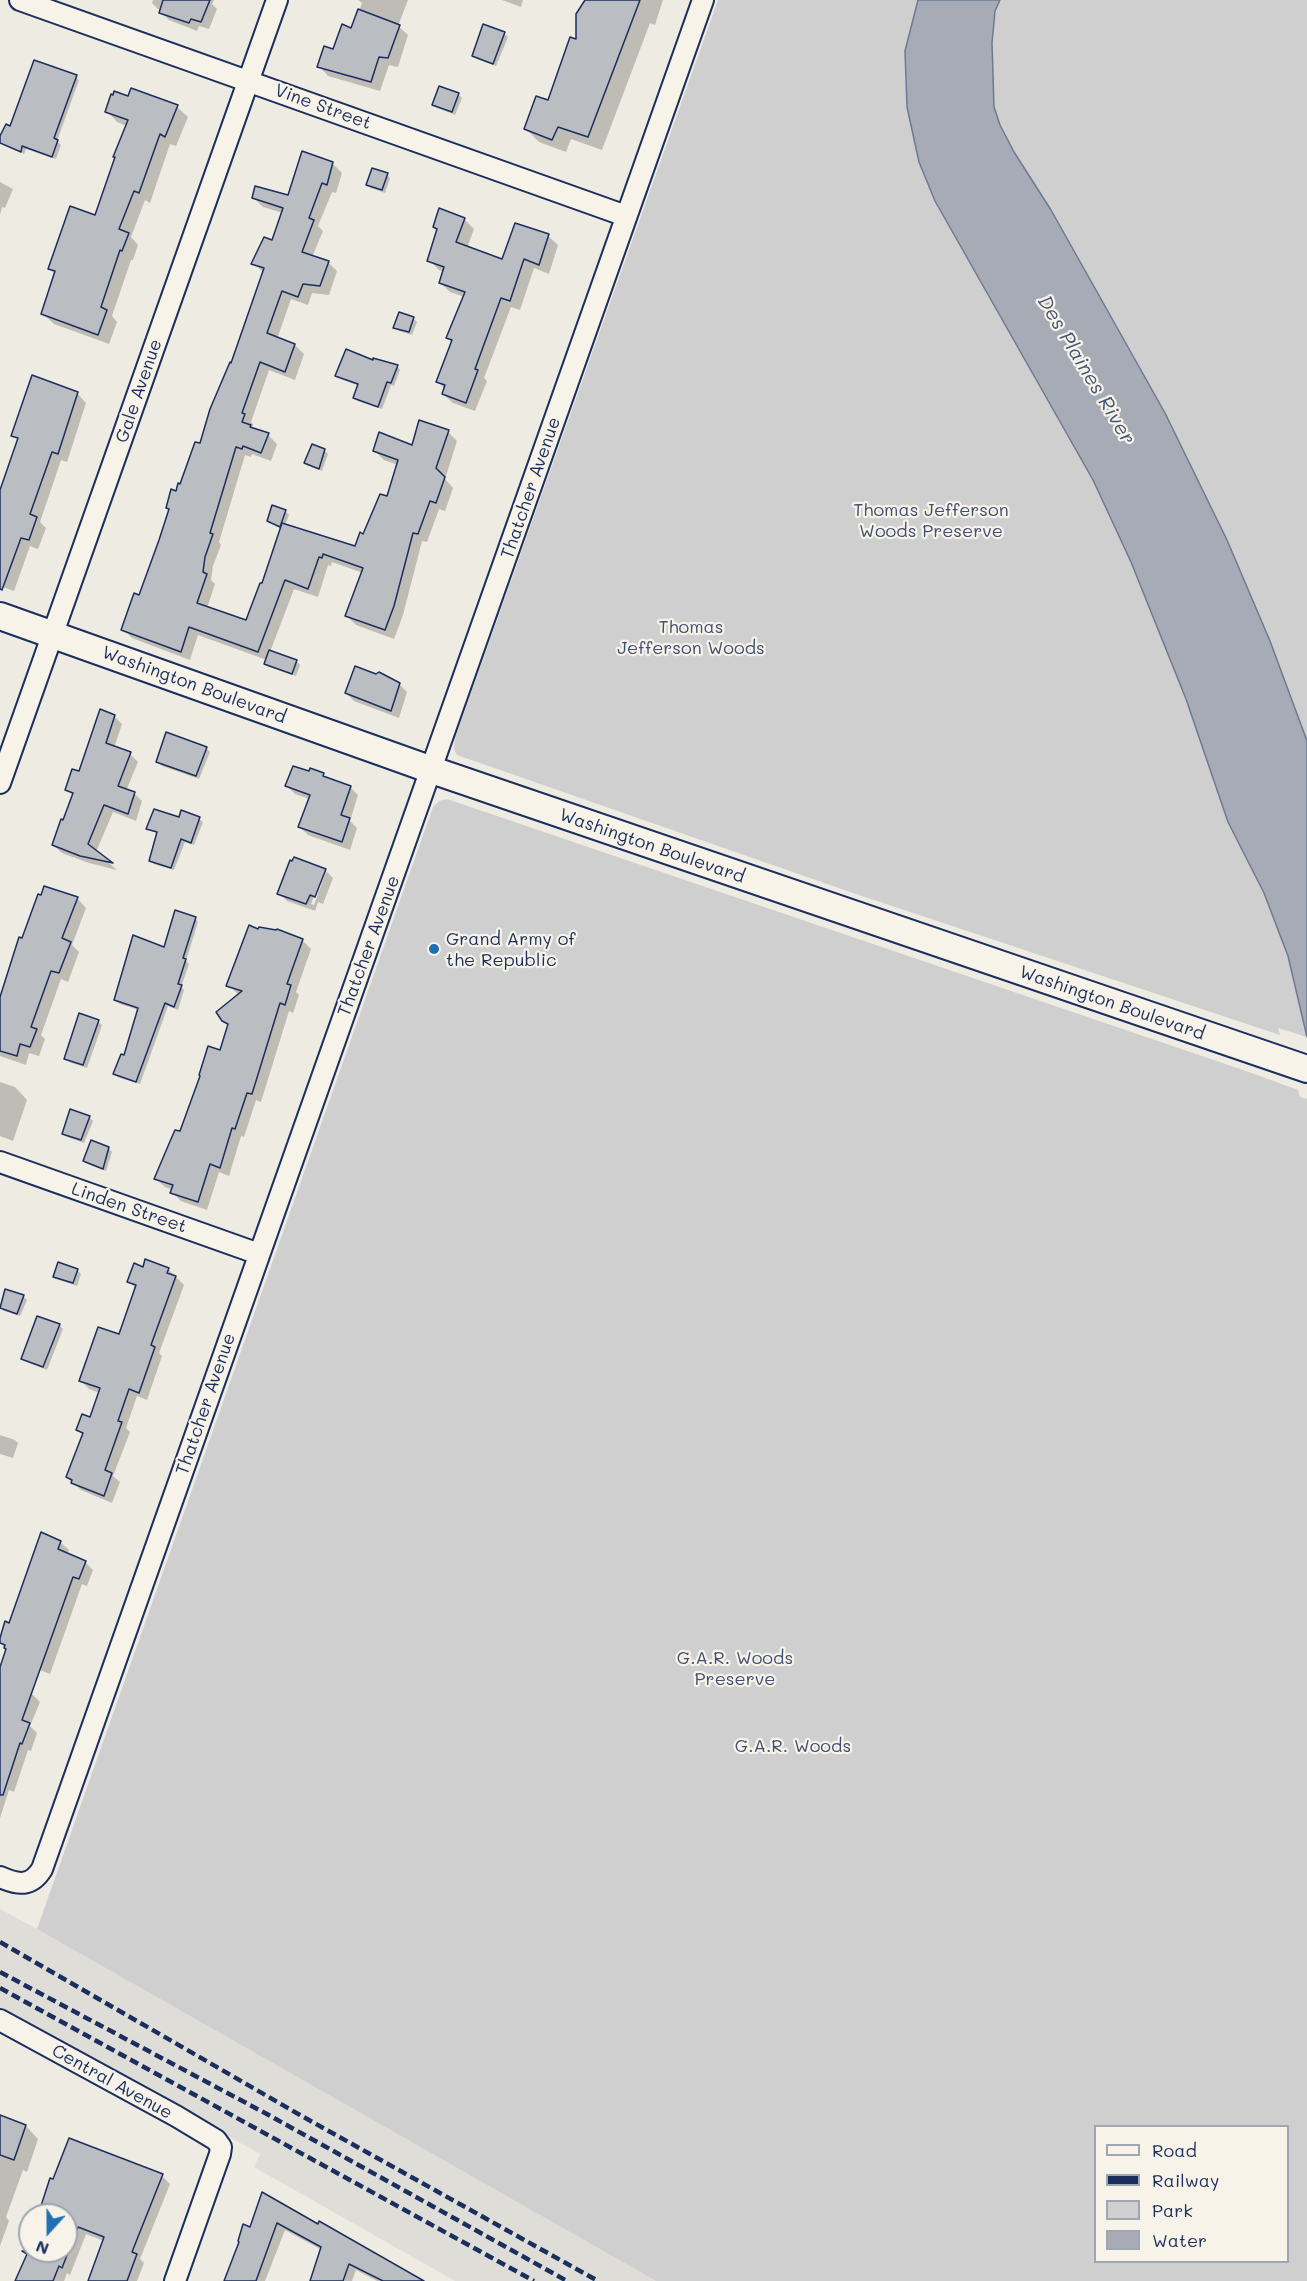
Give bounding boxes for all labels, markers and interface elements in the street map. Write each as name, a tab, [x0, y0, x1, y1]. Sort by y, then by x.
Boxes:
street label: Vine Street	[272, 80, 374, 134]
water label: Des Plaines River	[1032, 291, 1140, 449]
street label: Gale Avenue	[111, 336, 167, 446]
street label: Thatcher Avenue	[497, 414, 565, 562]
park label: Thomas Jefferson Woods Preserve	[853, 499, 1009, 542]
park label: Thomas Jefferson Woods	[617, 616, 765, 658]
street label: Washington Boulevard	[99, 642, 289, 728]
street label: Washington Boulevard	[556, 804, 748, 888]
street label: Thatcher Avenue	[333, 873, 405, 1019]
place label: Grand Army of the Republic	[446, 928, 575, 970]
marker: Grand Army of the Republic	[427, 942, 441, 956]
street label: Washington Boulevard	[1016, 961, 1208, 1045]
street label: Linden Street	[69, 1178, 189, 1238]
street label: Thatcher Avenue	[172, 1330, 240, 1478]
park label: G.A.R. Woods Preserve	[677, 1647, 793, 1690]
park label: G.A.R. Woods	[735, 1735, 851, 1757]
street label: Central Avenue	[48, 2040, 176, 2124]
legend	[1094, 2125, 1289, 2263]
text: Road	[1152, 2138, 1197, 2162]
text: Railway	[1152, 2168, 1219, 2192]
text: Park	[1152, 2198, 1193, 2222]
north arrow	[18, 2203, 78, 2263]
text: Water	[1152, 2228, 1207, 2252]
text: N	[33, 2236, 52, 2260]

